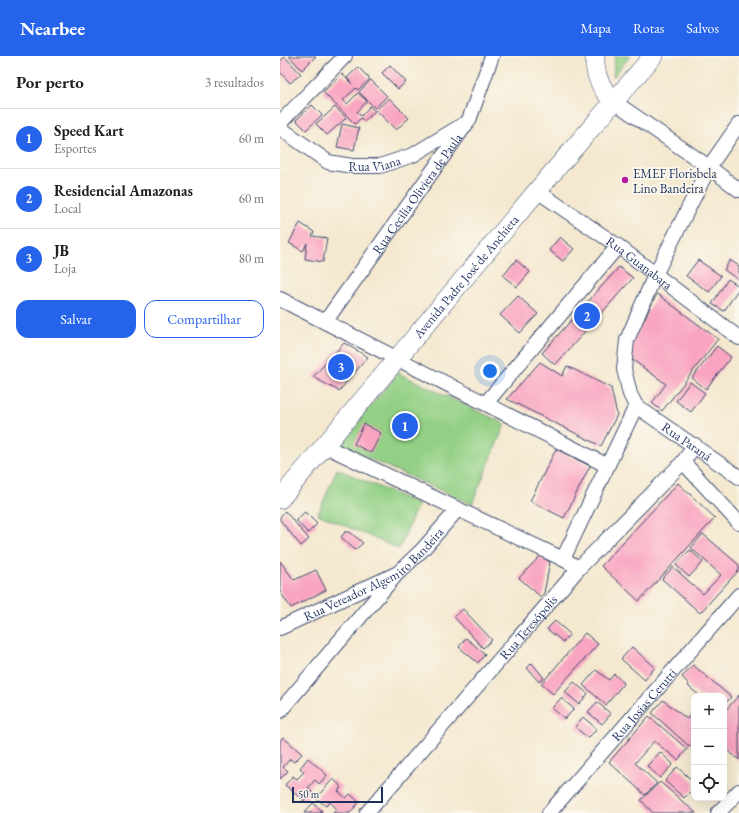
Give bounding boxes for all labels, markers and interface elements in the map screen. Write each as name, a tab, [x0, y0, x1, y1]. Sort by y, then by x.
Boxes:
text: Nearbee	[20, 16, 85, 41]
text: Mapa	[580, 19, 611, 37]
text: Rotas	[633, 19, 664, 37]
text: Salvos	[686, 19, 719, 37]
text: Por perto	[16, 71, 84, 93]
text: 3 resultados	[205, 74, 264, 91]
text: Speed Kart	[54, 121, 124, 140]
street label: Rua Cecilia Oliviera de Paula	[368, 129, 466, 257]
text: 1	[26, 130, 32, 147]
text: 60 m	[239, 130, 264, 147]
text: Esportes	[54, 140, 96, 157]
street label: Rua Viana	[348, 151, 404, 175]
place label: EMEF Florisbela Lino Bandeira	[633, 165, 717, 197]
marker: EMEF Florisbela Lino Bandeira	[620, 175, 630, 185]
text: Residencial Amazonas	[54, 181, 193, 200]
text: 2	[26, 190, 32, 207]
text: 60 m	[239, 190, 264, 207]
text: Local	[54, 200, 81, 217]
street label: Avenida Padre José de Anchieta	[409, 211, 523, 343]
street label: Rua Guanabara	[603, 232, 676, 294]
text: JB	[54, 241, 69, 260]
text: 3	[26, 250, 32, 267]
text: 80 m	[239, 250, 264, 267]
text: Loja	[54, 260, 76, 277]
button: Salvar	[16, 300, 136, 338]
button: Compartilhar	[144, 300, 264, 338]
pin: 2	[574, 301, 600, 331]
pin: 3	[328, 352, 354, 382]
your location	[480, 361, 500, 381]
pin: 1	[392, 411, 418, 441]
street label: Rua Paraná	[658, 418, 716, 465]
street label: Rua Vereador Algemiro Bandeira	[301, 523, 448, 625]
street label: Rua Teresópolis	[496, 592, 561, 663]
street label: Rua Josias Cerutti	[608, 665, 680, 745]
map controls	[691, 693, 727, 801]
button: +	[691, 693, 727, 729]
button: −	[691, 729, 727, 765]
button: locate	[691, 765, 727, 801]
scale bar	[292, 785, 383, 804]
text: 50 m	[298, 787, 319, 801]

